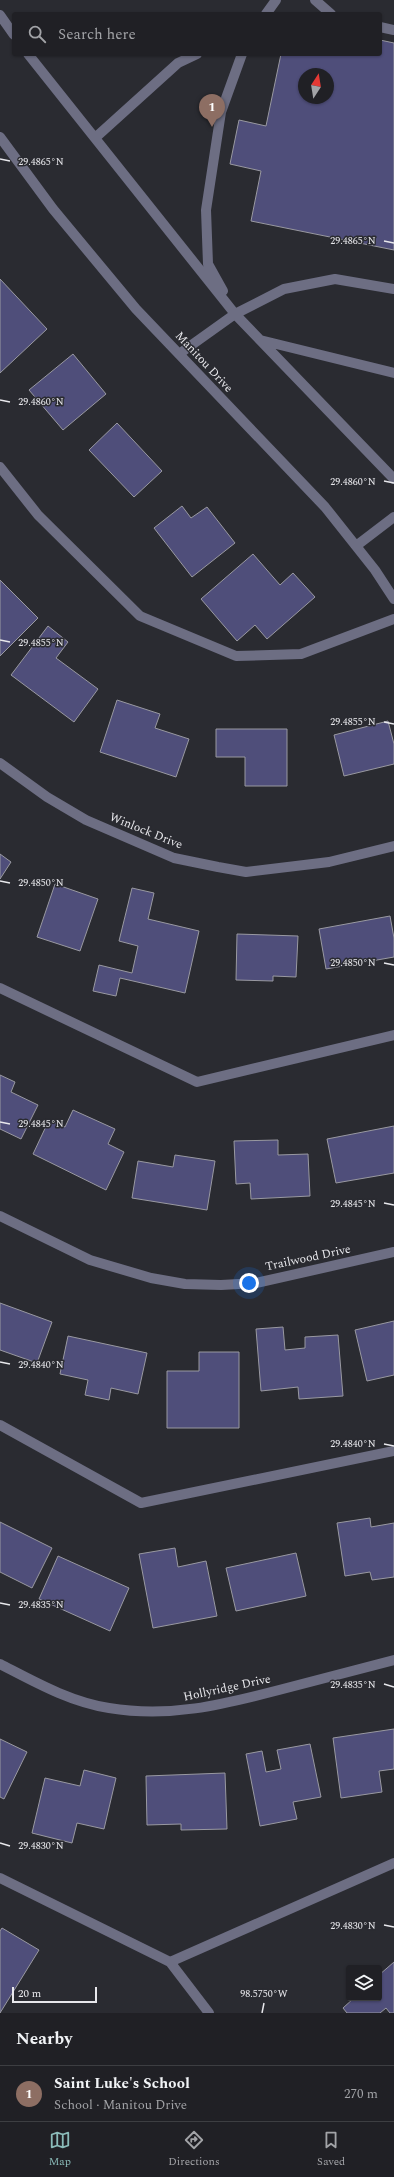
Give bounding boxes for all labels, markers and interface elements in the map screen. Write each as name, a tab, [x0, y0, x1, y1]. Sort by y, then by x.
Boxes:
search box	[12, 12, 382, 56]
icon: search	[26, 23, 48, 45]
text: Search here	[58, 23, 136, 46]
north arrow	[298, 68, 334, 104]
pin: 1	[199, 94, 225, 127]
text: 29.4865°N	[18, 154, 64, 170]
text: 29.4865°N	[330, 233, 376, 249]
street label: Manitou Drive	[170, 327, 238, 397]
text: 29.4860°N	[18, 394, 64, 410]
text: 29.4860°N	[330, 474, 376, 490]
text: 29.4855°N	[18, 635, 64, 651]
text: 29.4855°N	[330, 714, 376, 730]
street label: Winlock Drive	[107, 808, 186, 854]
text: 29.4850°N	[18, 875, 64, 891]
text: 29.4850°N	[330, 955, 376, 971]
text: 29.4845°N	[18, 1116, 64, 1132]
text: 29.4845°N	[330, 1196, 376, 1212]
street label: Trailwood Drive	[263, 1240, 353, 1276]
your location	[239, 1273, 259, 1293]
text: 29.4840°N	[18, 1357, 64, 1373]
text: 29.4840°N	[330, 1436, 376, 1452]
text: 29.4835°N	[18, 1597, 64, 1613]
street label: Hollyridge Drive	[182, 1669, 273, 1707]
text: 29.4835°N	[330, 1677, 376, 1693]
text: 29.4830°N	[18, 1838, 64, 1854]
text: 29.4830°N	[330, 1918, 376, 1934]
map controls	[346, 1965, 382, 2001]
button: layers	[346, 1965, 382, 2001]
scale bar	[12, 1985, 97, 2004]
text: 20 m	[18, 1985, 41, 2002]
text: 98.5750°W	[240, 1986, 288, 2002]
text: Nearby	[16, 2026, 72, 2052]
text: Saint Luke's School	[54, 2072, 190, 2095]
text: 1	[25, 2084, 33, 2104]
text: 270 m	[344, 2084, 378, 2104]
text: School · Manitou Drive	[54, 2095, 187, 2115]
tab: Map	[49, 2129, 71, 2170]
tab: Directions	[168, 2129, 220, 2170]
tab: Saved	[317, 2129, 345, 2170]

